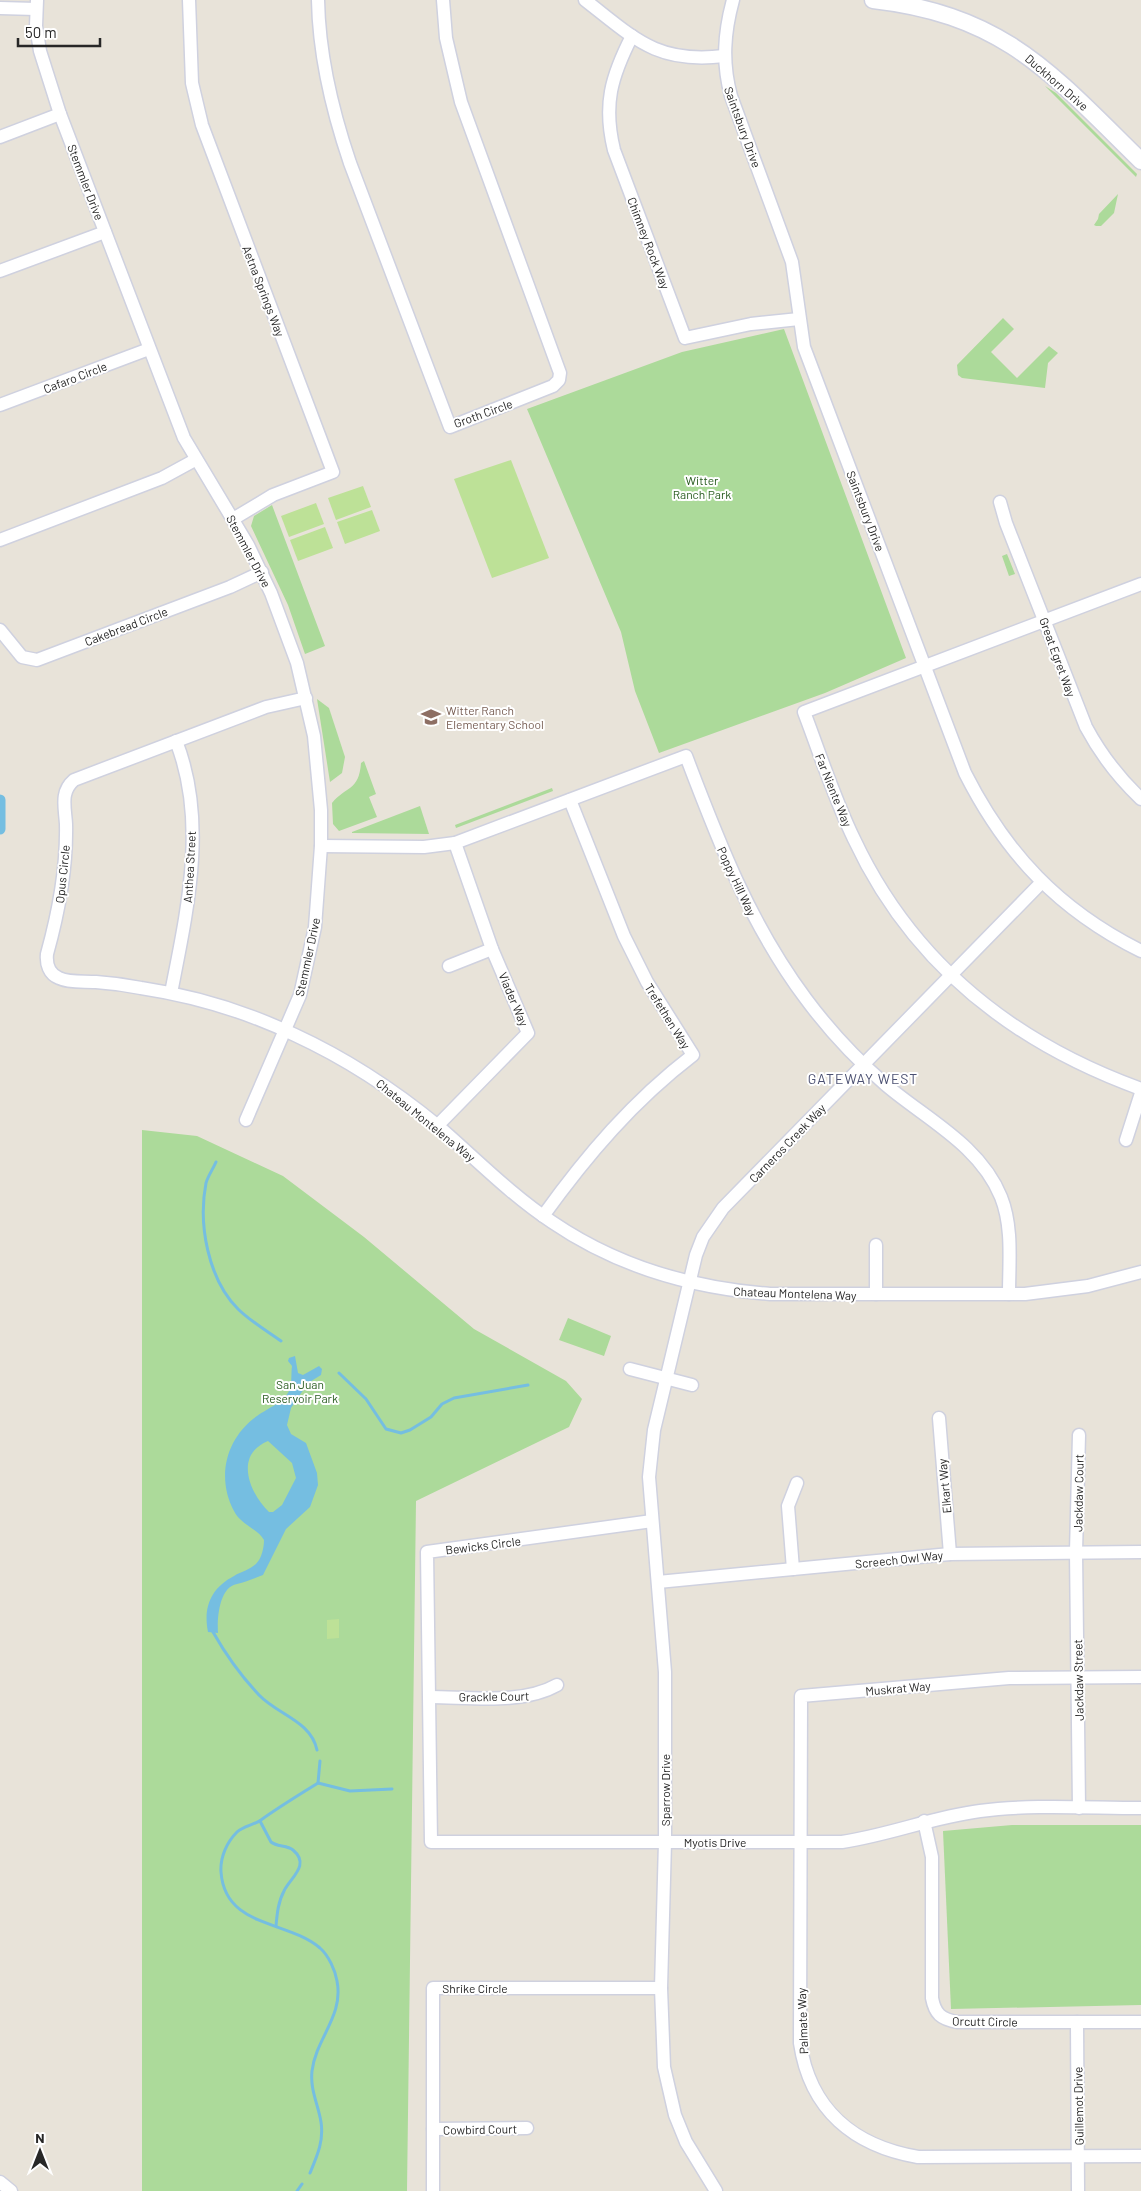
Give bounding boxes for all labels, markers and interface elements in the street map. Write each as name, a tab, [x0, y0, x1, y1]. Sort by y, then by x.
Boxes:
scale bar	[18, 15, 100, 47]
text: 50 m	[25, 23, 57, 41]
street label: Duckhorn Drive	[1023, 51, 1091, 113]
street label: Saintsbury Drive	[722, 85, 764, 169]
street label: Stemmler Drive	[65, 142, 107, 222]
street label: Chimney Rock Way	[625, 195, 673, 291]
street label: Aetna Springs Way	[240, 243, 288, 339]
street label: Cafaro Circle	[41, 358, 109, 396]
street label: Groth Circle	[452, 396, 514, 430]
street label: Saintsbury Drive	[844, 469, 888, 553]
park label: Witter Ranch Park	[673, 473, 731, 501]
street label: Stemmler Drive	[224, 512, 274, 590]
street label: Cakebread Circle	[82, 604, 170, 648]
street label: Great Egret Way	[1037, 615, 1079, 699]
place label: Witter Ranch Elementary School	[446, 703, 544, 731]
school or university icon: Witter Ranch Elementary School	[420, 706, 442, 728]
street label: Far Niente Way	[813, 751, 855, 829]
street label: Anthea Street	[180, 831, 198, 903]
street label: Opus Circle	[52, 844, 72, 904]
street label: Poppy Hill Way	[715, 844, 759, 918]
street label: Stemmler Drive	[292, 916, 322, 998]
street label: Viader Way	[496, 970, 532, 1029]
street label: Trefethen Way	[642, 981, 694, 1052]
district label: GATEWAY WEST	[808, 1070, 918, 1087]
street label: Chateau Montelena Way	[374, 1076, 479, 1164]
street label: Carneros Creek Way	[746, 1100, 828, 1185]
street label: Chateau Montelena Way	[733, 1284, 857, 1302]
park label: San Juan Reservoir Park	[262, 1377, 338, 1405]
street label: Jackdaw Court	[1070, 1454, 1086, 1532]
street label: Elkart Way	[935, 1458, 953, 1514]
street label: Bewicks Circle	[444, 1533, 522, 1557]
street label: Screech Owl Way	[854, 1547, 944, 1571]
street label: Jackdaw Street	[1070, 1639, 1086, 1721]
street label: Muskrat Way	[865, 1678, 932, 1698]
street label: Grackle Court	[458, 1688, 530, 1704]
street label: Sparrow Drive	[658, 1754, 672, 1826]
street label: Myotis Drive	[684, 1835, 746, 1849]
street label: Shrike Circle	[442, 1981, 508, 1995]
street label: Palmate Way	[794, 1987, 810, 2054]
street label: Orcutt Circle	[952, 2013, 1018, 2029]
street label: Guillemot Drive	[1070, 2067, 1086, 2145]
street label: Cowbird Court	[443, 2121, 517, 2137]
north arrow	[15, 2126, 65, 2176]
text: N	[35, 2129, 45, 2146]

